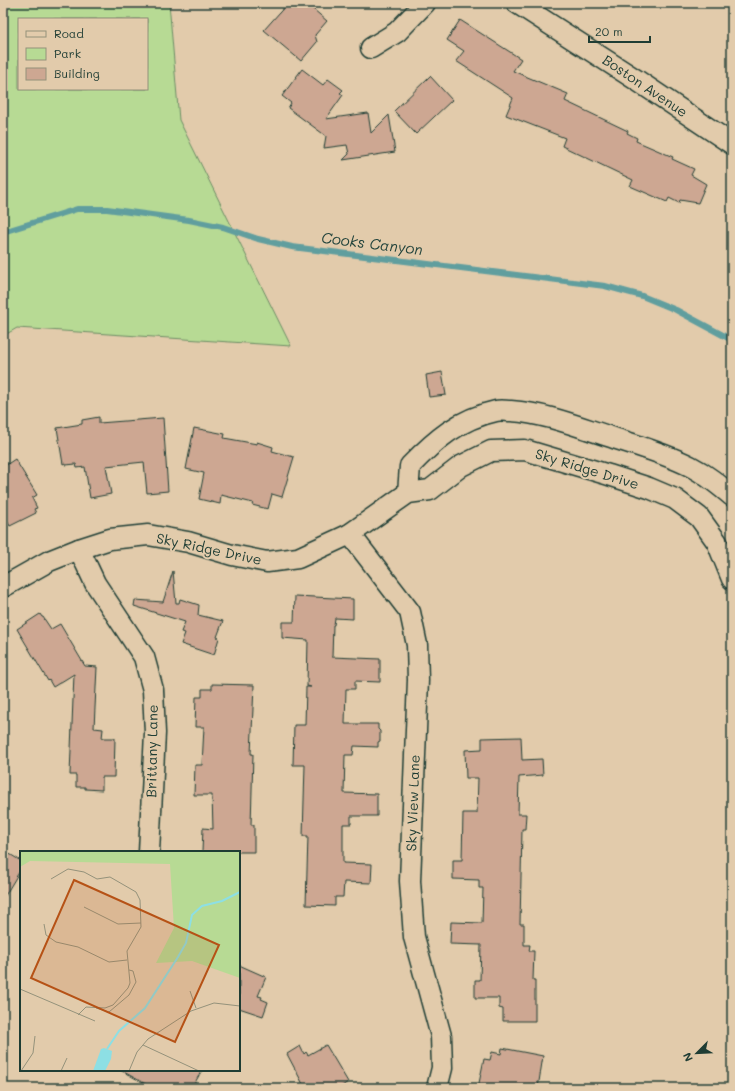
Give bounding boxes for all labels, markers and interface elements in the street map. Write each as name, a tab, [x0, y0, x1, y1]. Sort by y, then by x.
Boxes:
legend	[18, 18, 148, 90]
scale bar	[589, 18, 650, 44]
text: 20 m	[595, 23, 623, 39]
text: Road	[54, 25, 84, 41]
text: Park	[54, 45, 81, 61]
street label: Boston Avenue	[599, 50, 692, 121]
text: Building	[54, 65, 100, 81]
water label: Cooks Canyon	[320, 227, 424, 259]
street label: Sky Ridge Drive	[533, 444, 641, 493]
street label: Sky Ridge Drive	[155, 528, 264, 569]
street label: Brittany Lane	[141, 704, 162, 798]
street label: Sky View Lane	[401, 754, 424, 852]
inset map	[20, 851, 240, 1071]
north arrow	[677, 1033, 717, 1073]
text: N	[679, 1050, 696, 1064]

